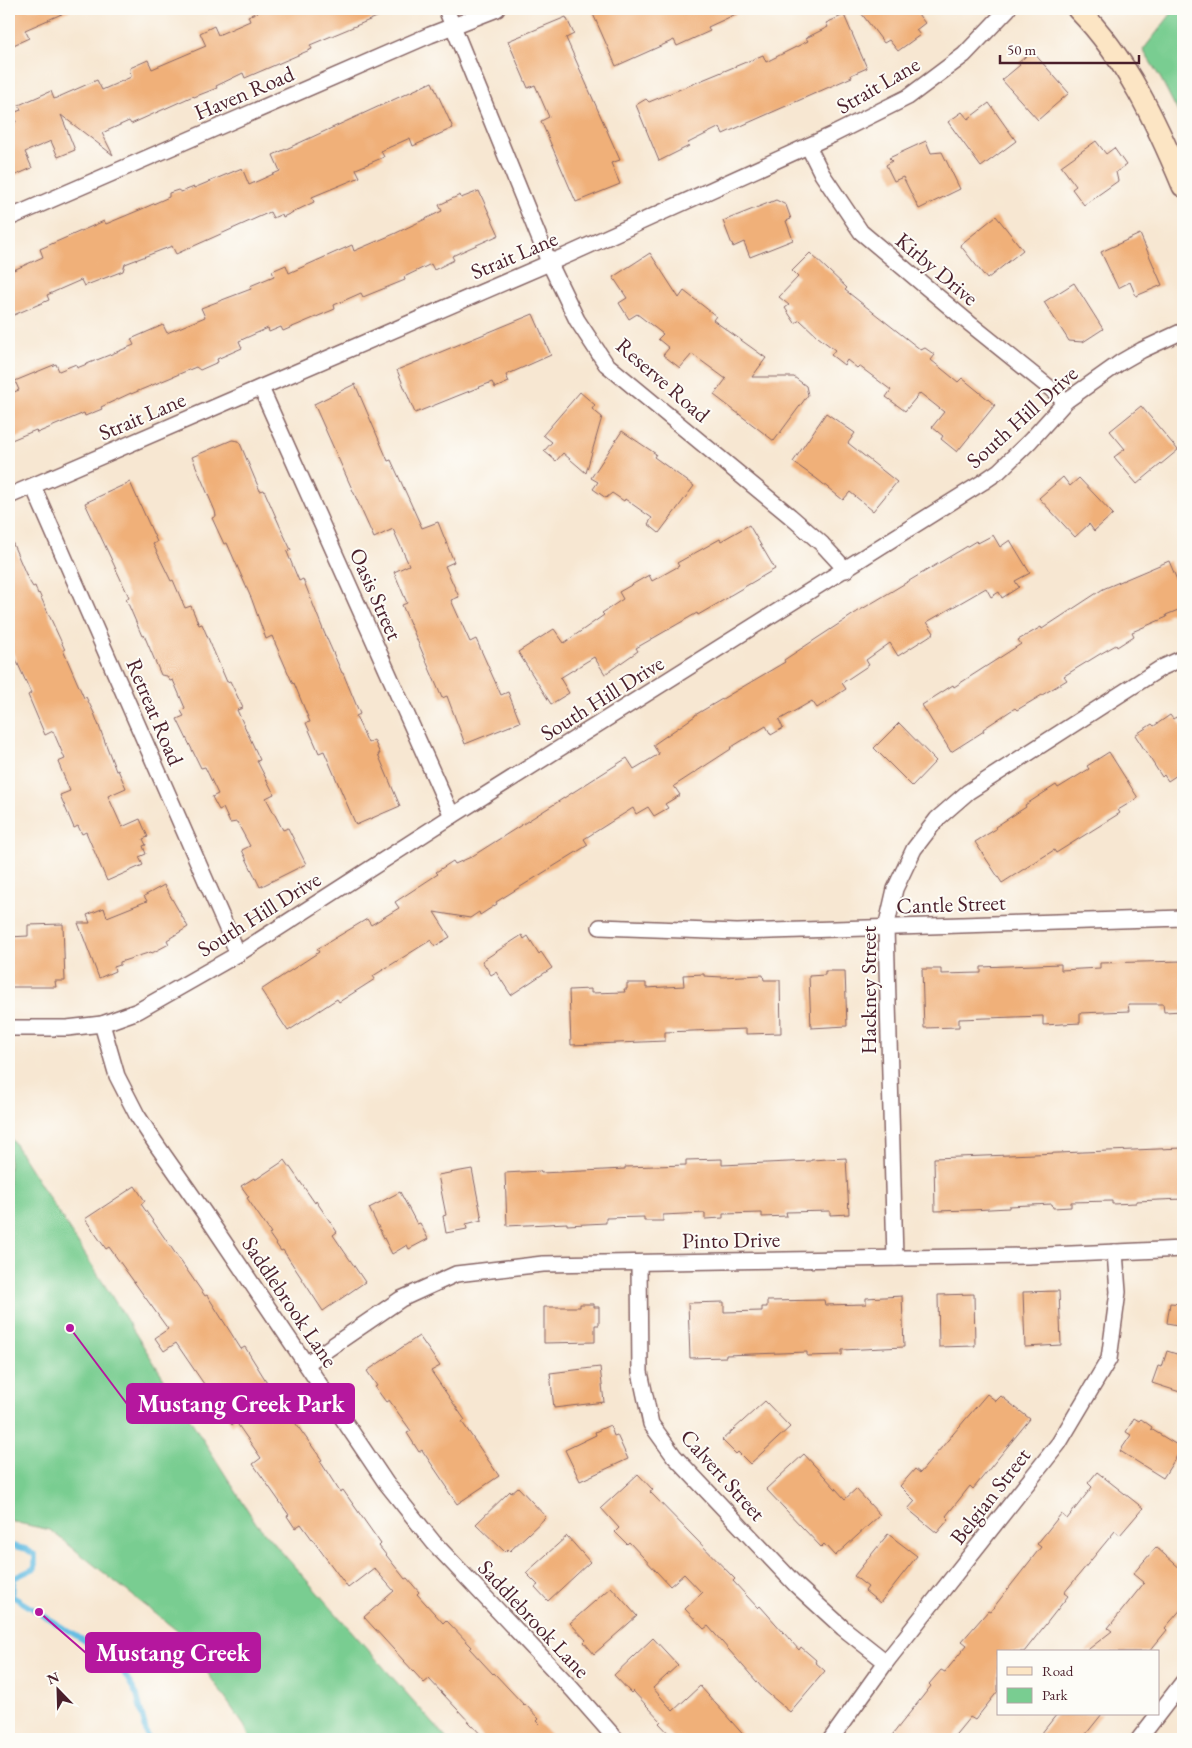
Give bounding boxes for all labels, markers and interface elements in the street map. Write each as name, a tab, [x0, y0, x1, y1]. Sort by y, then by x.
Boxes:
scale bar	[1000, 32, 1138, 64]
text: 50 m	[1007, 40, 1036, 59]
street label: Strait Lane	[831, 49, 925, 121]
street label: Haven Road	[190, 59, 299, 127]
street label: Strait Lane	[466, 224, 562, 286]
street label: Kirby Drive	[890, 226, 985, 312]
street label: Reserve Road	[610, 331, 717, 429]
street label: South Hill Drive	[960, 359, 1084, 475]
street label: Strait Lane	[94, 385, 190, 447]
street label: Oasis Street	[343, 543, 409, 645]
street label: South Hill Drive	[535, 648, 670, 748]
street label: Retreat Road	[120, 654, 191, 771]
street label: South Hill Drive	[192, 864, 327, 964]
street label: Cantle Street	[896, 888, 1006, 920]
street label: Hackney Street	[854, 926, 883, 1054]
street label: Pinto Drive	[682, 1225, 781, 1255]
street label: Saddlebrook Lane	[236, 1231, 345, 1373]
callout: Mustang Creek Park	[127, 1384, 354, 1423]
text: Mustang Creek Park	[138, 1388, 345, 1420]
street label: Calvert Street	[674, 1423, 772, 1527]
street label: Belgian Street	[943, 1442, 1037, 1550]
street label: Saddlebrook Lane	[472, 1554, 597, 1685]
callout: Mustang Creek	[86, 1633, 260, 1672]
text: Mustang Creek	[96, 1637, 251, 1669]
legend	[997, 1650, 1160, 1716]
text: Road	[1042, 1661, 1074, 1680]
north arrow	[32, 1666, 82, 1716]
text: N	[44, 1667, 62, 1689]
text: Park	[1042, 1685, 1069, 1704]

